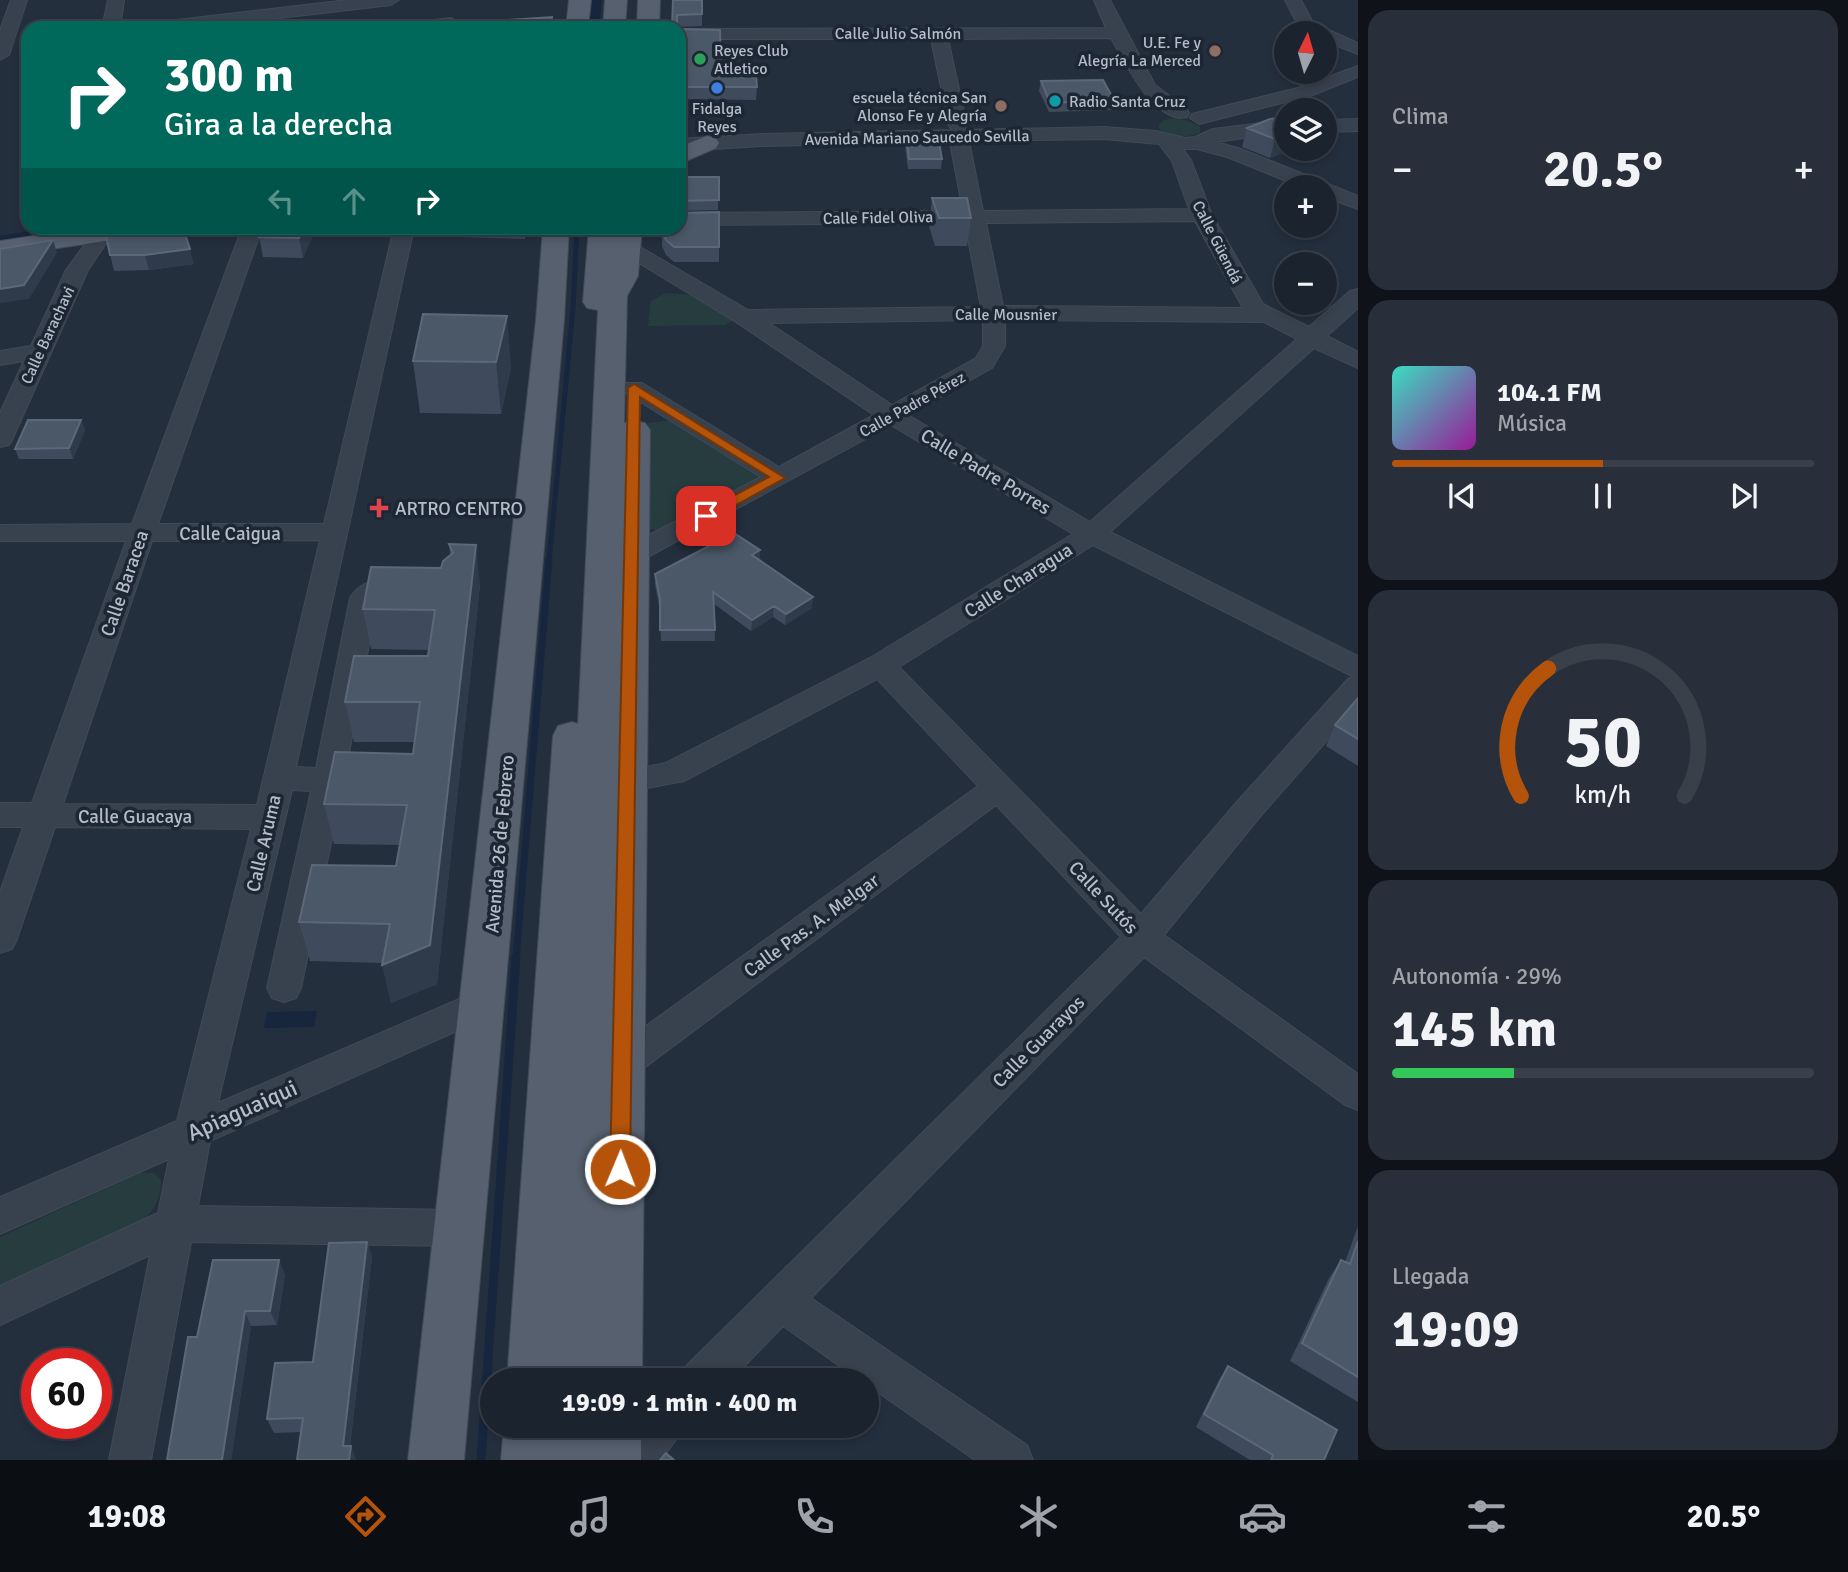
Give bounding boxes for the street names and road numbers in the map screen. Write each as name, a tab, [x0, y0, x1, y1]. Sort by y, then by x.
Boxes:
street label: Calle Julio Salmón	[835, 24, 961, 44]
street label: Avenida Mariano Saucedo Sevilla	[804, 126, 1030, 150]
street label: Calle Güendá	[1188, 198, 1247, 287]
street label: Calle Fidel Oliva	[823, 207, 933, 229]
street label: Calle Barachavi	[17, 283, 79, 387]
street label: Calle Mousnier	[955, 305, 1057, 325]
street label: Calle Padre Pérez	[856, 368, 969, 442]
street label: Calle Padre Porres	[916, 424, 1055, 520]
street label: Calle Caigua	[179, 522, 281, 546]
street label: Calle Baracea	[96, 527, 154, 640]
street label: Calle Charagua	[960, 538, 1077, 624]
street label: Avenida 26 de Febrero	[480, 754, 520, 934]
street label: Calle Aruma	[241, 792, 287, 894]
street label: Calle Guacaya	[78, 805, 192, 829]
street label: Calle Sutós	[1063, 856, 1143, 939]
street label: Calle Pas. A. Melgar	[739, 869, 884, 983]
street label: Calle Guarayos	[988, 991, 1090, 1093]
street label: Apiaguaiqui	[183, 1073, 302, 1148]

